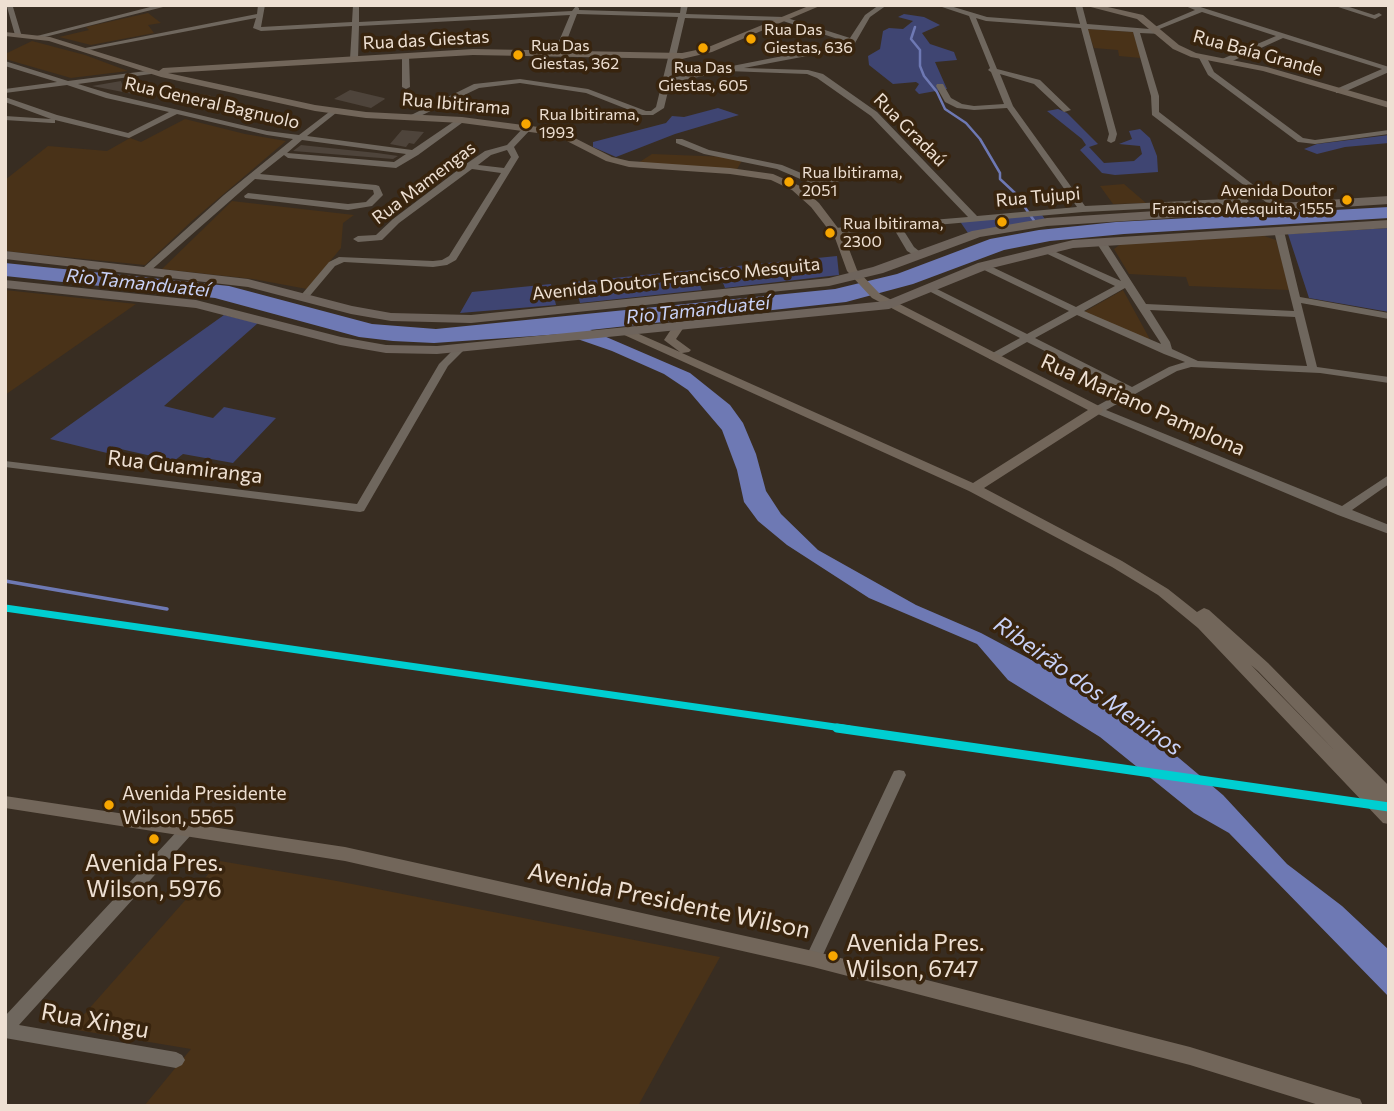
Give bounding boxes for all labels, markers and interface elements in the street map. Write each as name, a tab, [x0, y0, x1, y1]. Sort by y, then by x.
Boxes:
place label: Rua Das Giestas, 636	[764, 20, 853, 58]
street label: Rua Baía Grande	[1191, 25, 1325, 81]
street label: Rua das Giestas	[362, 26, 490, 54]
marker: Rua Das Giestas, 636	[744, 32, 758, 46]
place label: Rua Das Giestas, 362	[531, 36, 619, 74]
marker: Rua Das Giestas, 605	[696, 41, 710, 55]
marker: Rua Das Giestas, 362	[511, 48, 525, 62]
place label: Rua Das Giestas, 605	[658, 58, 748, 96]
street label: Rua General Bagnuolo	[122, 72, 302, 134]
street label: Rua Ibitirama	[401, 89, 511, 119]
street label: Rua Gradaú	[869, 89, 951, 171]
place label: Rua Ibitirama, 1993	[539, 105, 639, 143]
marker: Rua Ibitirama, 1993	[519, 117, 533, 131]
street label: Rua Mamengas	[368, 137, 480, 229]
place label: Rua Ibitirama, 2051	[802, 163, 902, 201]
marker: Rua Ibitirama, 2051	[782, 175, 796, 189]
place label: Avenida Doutor Francisco Mesquita, 1555	[1152, 181, 1334, 219]
street label: Rua Tujupi	[995, 183, 1081, 211]
marker: Avenida Doutor Francisco Mesquita, 1555	[1340, 193, 1354, 207]
place label: Rua Ibitirama, 2300	[843, 214, 943, 252]
unlabelled marker	[995, 215, 1009, 229]
marker: Rua Ibitirama, 2300	[823, 226, 837, 240]
street label: Avenida Doutor Francisco Mesquita	[531, 253, 821, 305]
water label: Rio Tamanduateí	[65, 264, 211, 302]
water label: Rio Tamanduateí	[625, 291, 771, 329]
street label: Rua Mariano Pamplona	[1037, 349, 1249, 461]
street label: Rua Guamiranga	[106, 445, 264, 489]
water label: Ribeirão dos Meninos	[988, 610, 1188, 762]
place label: Avenida Presidente Wilson, 5565	[122, 783, 286, 827]
marker: Avenida Presidente Wilson, 5565	[102, 798, 116, 812]
marker: Avenida Pres. Wilson, 5976	[147, 832, 161, 846]
place label: Avenida Pres. Wilson, 5976	[85, 849, 223, 903]
street label: Avenida Presidente Wilson	[525, 857, 813, 945]
place label: Avenida Pres. Wilson, 6747	[846, 929, 984, 983]
marker: Avenida Pres. Wilson, 6747	[826, 949, 840, 963]
street label: Rua Xingu	[39, 997, 151, 1045]

